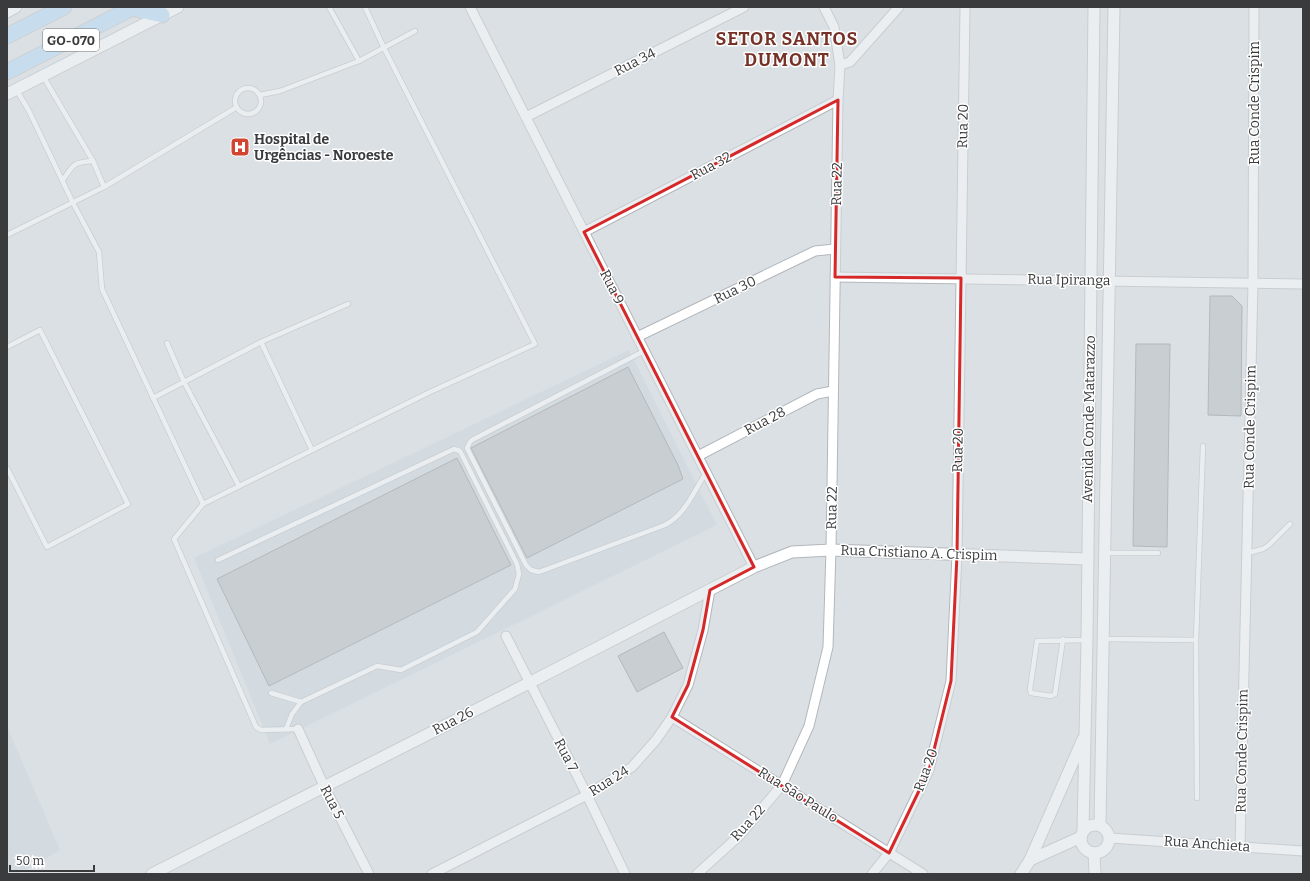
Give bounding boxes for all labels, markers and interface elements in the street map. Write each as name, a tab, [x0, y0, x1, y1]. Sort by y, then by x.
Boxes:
district label: SETOR SANTOS DUMONT	[716, 28, 858, 71]
road number: GO-070	[43, 29, 99, 51]
street label: Rua Conde Crispim	[1246, 40, 1263, 165]
street label: Rua 34	[611, 44, 659, 80]
street label: Rua 20	[954, 103, 972, 149]
place label: Hospital de Urgências - Noroeste	[254, 131, 394, 164]
hospital icon: Hospital de Urgências - Noroeste	[229, 136, 251, 158]
street label: Rua 32	[688, 148, 734, 184]
street label: Rua 22	[828, 162, 846, 206]
street label: Rua 9	[596, 267, 628, 307]
street label: Rua Ipiranga	[1027, 271, 1111, 289]
street label: Rua 30	[711, 272, 759, 308]
street label: Avenida Conde Matarazzo	[1079, 335, 1099, 503]
street label: Rua Conde Crispim	[1240, 364, 1260, 489]
street label: Rua 28	[742, 403, 788, 439]
street label: Rua 20	[949, 427, 967, 473]
street label: Rua 22	[823, 486, 841, 530]
street label: Rua Cristiano A. Crispim	[840, 542, 999, 564]
street label: Rua Conde Crispim	[1232, 688, 1252, 813]
street label: Rua 26	[430, 703, 476, 739]
street label: Rua 7	[550, 735, 582, 775]
street label: Rua 20	[910, 746, 942, 794]
street label: Rua 24	[586, 762, 632, 800]
street label: Rua São Paulo	[755, 764, 841, 826]
street label: Rua 5	[316, 782, 348, 822]
street label: Rua 22	[727, 801, 769, 845]
street label: Rua Anchieta	[1163, 832, 1251, 856]
scale bar	[10, 847, 94, 873]
text: 50 m	[16, 854, 45, 868]

